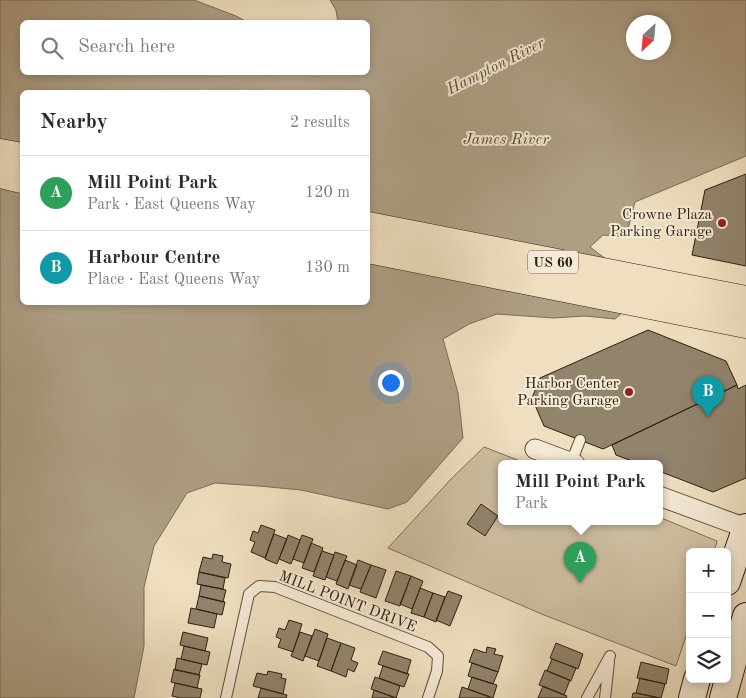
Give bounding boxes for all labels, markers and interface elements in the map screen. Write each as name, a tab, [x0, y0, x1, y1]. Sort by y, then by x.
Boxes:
north arrow	[626, 15, 671, 60]
search box	[20, 20, 370, 75]
icon: search	[38, 34, 66, 62]
water label: Hampton River	[444, 35, 548, 99]
text: Search here	[78, 38, 175, 57]
text: Nearby	[40, 112, 108, 133]
text: 2 results	[290, 115, 350, 131]
water label: James River	[463, 132, 550, 148]
text: Mill Point Park	[87, 174, 218, 193]
text: A	[50, 185, 62, 201]
text: 120 m	[305, 185, 350, 201]
text: Park · East Queens Way	[87, 197, 256, 213]
place label: Crowne Plaza Parking Garage	[610, 208, 713, 240]
marker: Crowne Plaza Parking Garage	[716, 217, 728, 229]
text: Harbour Centre	[87, 249, 220, 268]
road number: US 60	[528, 250, 578, 274]
text: B	[50, 260, 62, 276]
text: 130 m	[305, 260, 350, 276]
text: Place · East Queens Way	[87, 272, 260, 288]
your location	[378, 370, 404, 396]
pin: B	[692, 376, 724, 417]
place label: Harbor Center Parking Garage	[517, 377, 619, 409]
marker: Harbor Center Parking Garage	[623, 386, 635, 398]
popup	[498, 460, 663, 525]
text: Mill Point Park	[515, 473, 646, 492]
text: Park	[515, 496, 548, 512]
pin: A	[564, 542, 596, 583]
map controls	[686, 548, 731, 683]
button: +	[686, 548, 731, 593]
street label: MILL POINT DRIVE	[277, 569, 418, 636]
button: −	[686, 593, 731, 638]
button: layers	[686, 638, 731, 683]

